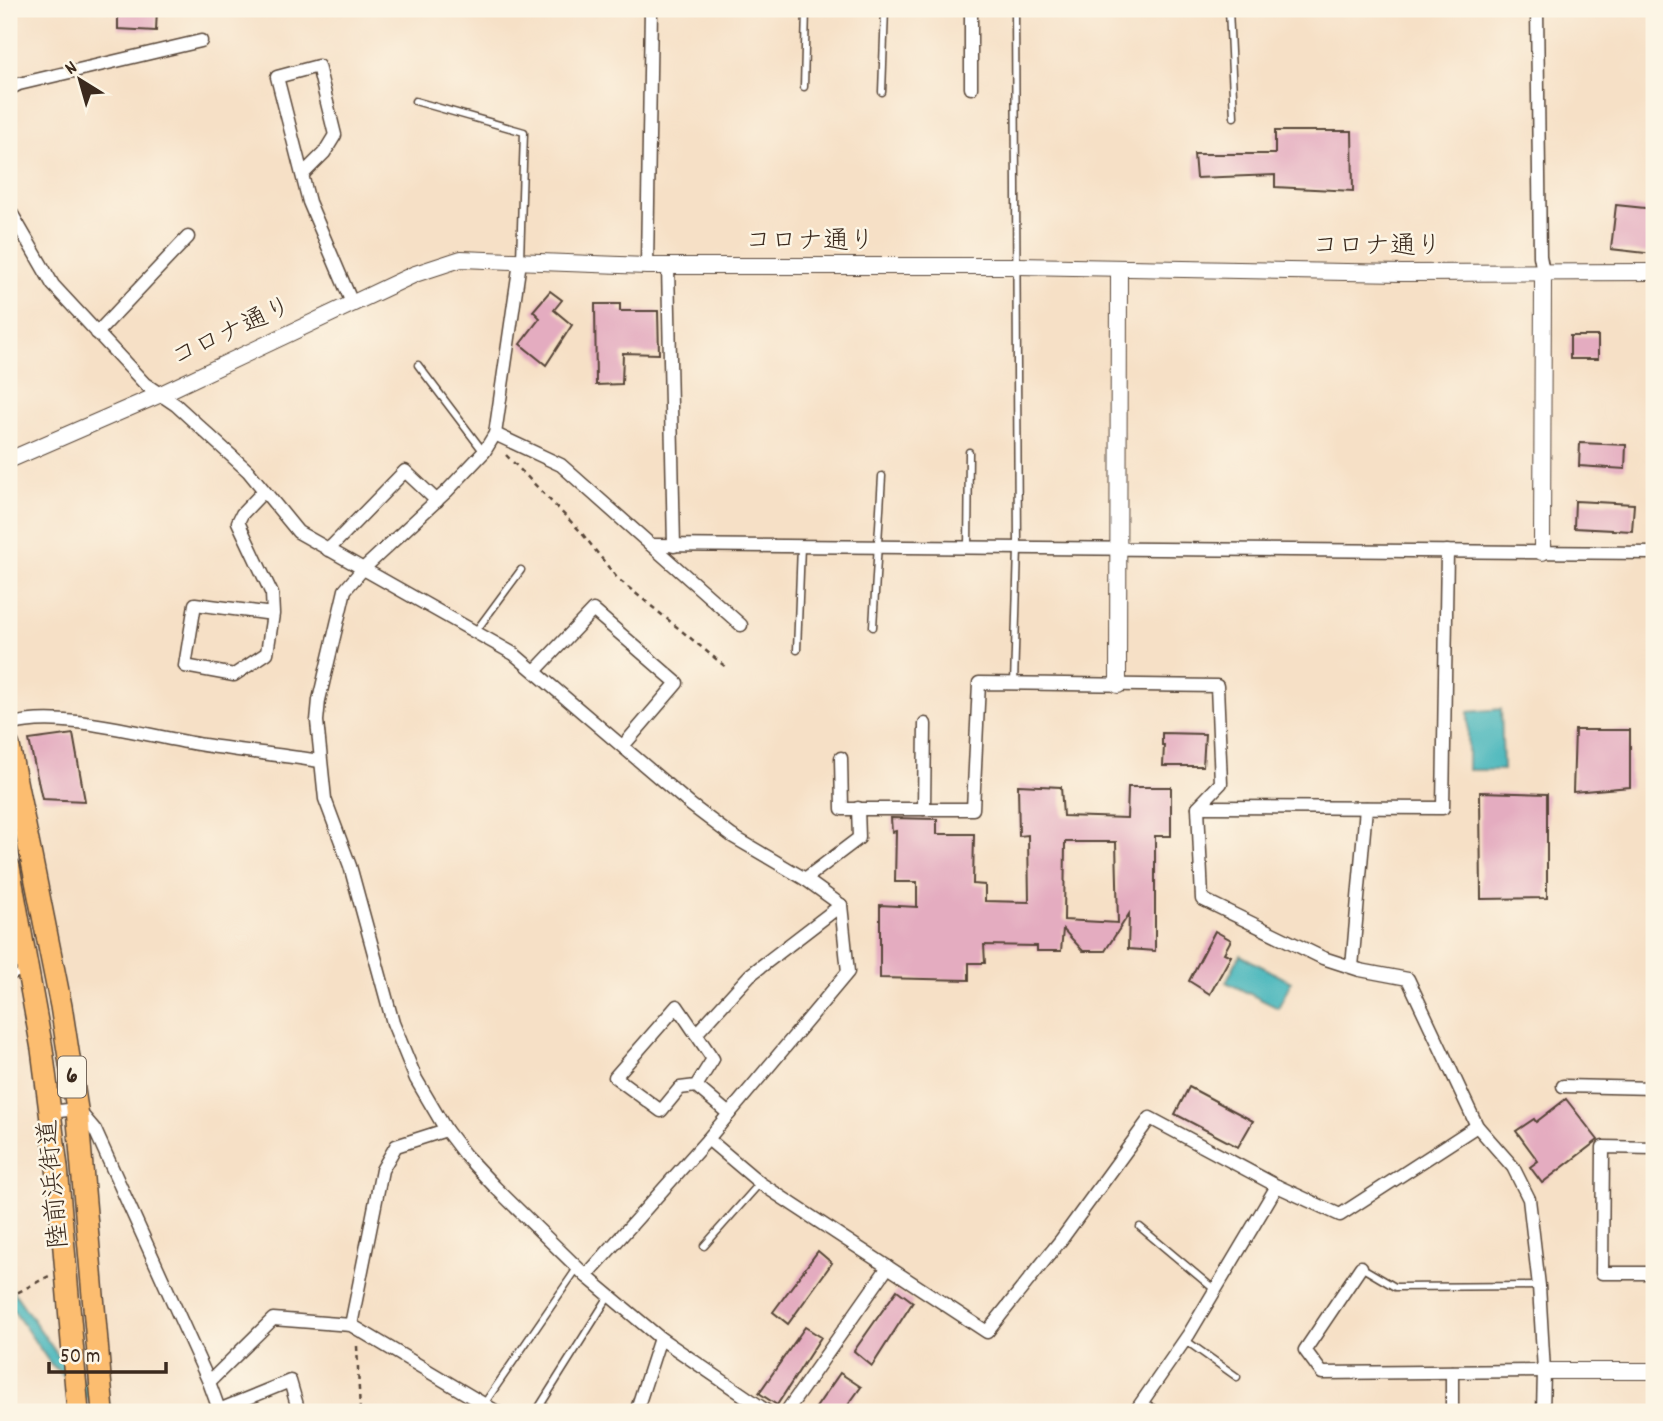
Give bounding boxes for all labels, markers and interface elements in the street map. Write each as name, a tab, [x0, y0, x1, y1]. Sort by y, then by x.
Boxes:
north arrow	[46, 46, 116, 116]
text: N	[60, 56, 84, 83]
street label: コロナ通り	[745, 224, 875, 261]
street label: コロナ通り	[1312, 229, 1442, 266]
street label: コロナ通り	[165, 289, 299, 377]
road number: 6	[58, 1056, 86, 1098]
street label: 陸前浜街道	[31, 1118, 79, 1250]
scale bar	[49, 1330, 166, 1374]
text: 50 m	[60, 1343, 100, 1373]

